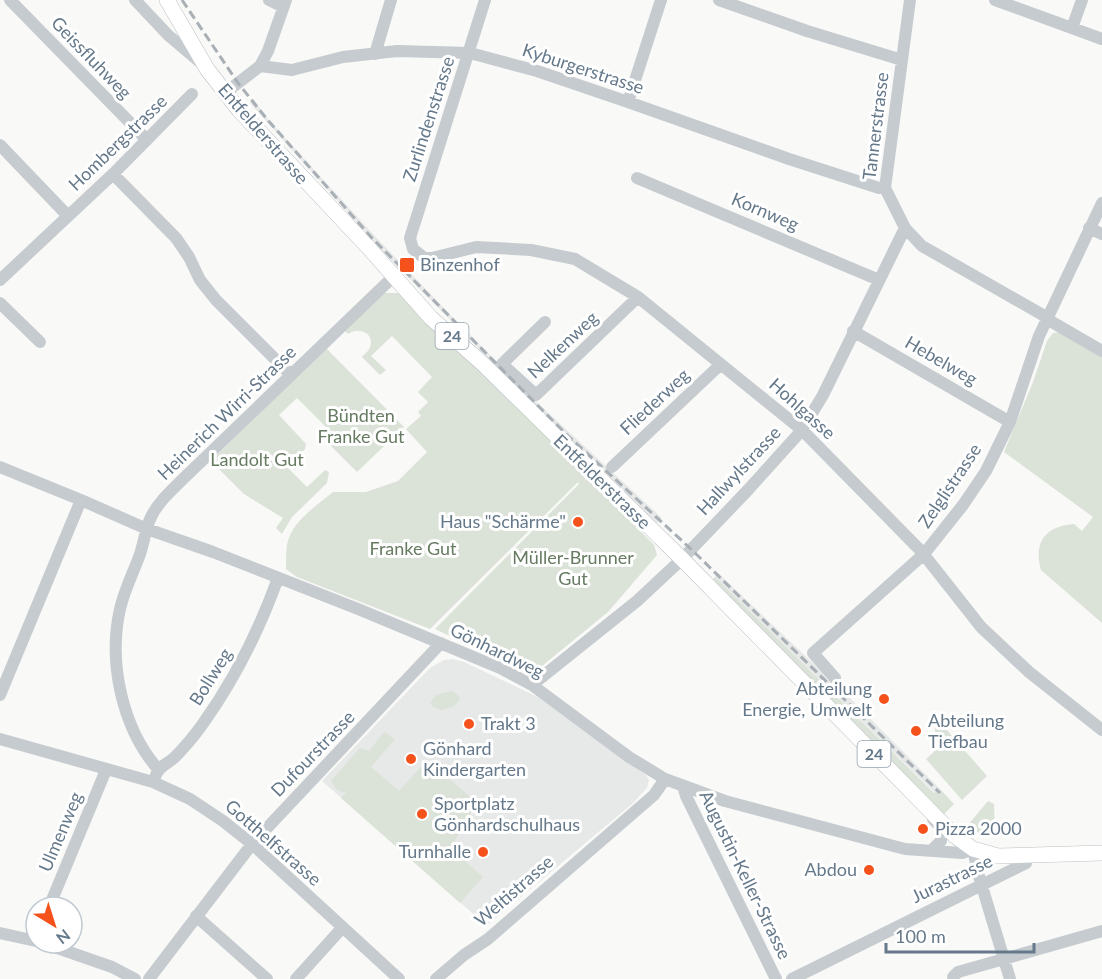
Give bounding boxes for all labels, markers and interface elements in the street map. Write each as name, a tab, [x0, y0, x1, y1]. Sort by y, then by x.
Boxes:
street label: Geissfluhweg	[47, 12, 136, 103]
street label: Kyburgerstrasse	[520, 38, 647, 98]
street label: Zurlindenstrasse	[398, 53, 459, 184]
street label: Tannerstrasse	[857, 71, 893, 181]
street label: Entfelderstrasse	[214, 78, 314, 188]
street label: Hombergstrasse	[63, 90, 171, 195]
street label: Kornweg	[728, 187, 802, 235]
place label: Binzenhof	[420, 253, 500, 275]
marker: Binzenhof	[398, 256, 416, 274]
street label: Nelkenweg	[523, 306, 602, 382]
road number: 24	[436, 323, 468, 349]
street label: Hebelweg	[901, 331, 982, 390]
street label: Heinerich Wirri-Strasse	[152, 340, 300, 484]
street label: Fliederweg	[615, 364, 694, 439]
street label: Hohlgasse	[765, 373, 840, 444]
park label: Bündten Franke Gut	[317, 404, 405, 447]
street label: Hallwylstrasse	[692, 421, 785, 519]
street label: Entfelderstrasse	[549, 429, 656, 533]
street label: Zelglistrasse	[913, 439, 985, 532]
park label: Landolt Gut	[210, 448, 304, 470]
place label: Haus "Schärme"	[440, 510, 566, 532]
marker: Haus "Schärme"	[571, 515, 585, 529]
park label: Franke Gut	[369, 537, 457, 559]
park label: Müller-Brunner Gut	[512, 546, 634, 589]
street label: Gönhardweg	[447, 618, 548, 682]
street label: Bollweg	[184, 644, 236, 709]
place label: Abteilung Energie, Umwelt	[742, 677, 873, 720]
marker: Abteilung Energie, Umwelt	[877, 692, 891, 706]
street label: Dufourstrasse	[266, 706, 359, 801]
place label: Abteilung Tiefbau	[928, 709, 1004, 752]
place label: Trakt 3	[481, 712, 536, 734]
marker: Trakt 3	[462, 717, 476, 731]
marker: Abteilung Tiefbau	[909, 724, 923, 738]
place label: Gönhard Kindergarten	[423, 737, 526, 780]
road number: 24	[858, 741, 890, 767]
marker: Gönhard Kindergarten	[404, 752, 418, 766]
street label: Augustin-Keller-Strasse	[695, 787, 796, 962]
street label: Ulmenweg	[33, 788, 87, 875]
place label: Sportplatz Gönhardschulhaus	[434, 792, 580, 835]
street label: Gotthelfstrasse	[221, 795, 326, 890]
marker: Sportplatz Gönhardschulhaus	[415, 807, 429, 821]
place label: Pizza 2000	[935, 817, 1022, 839]
marker: Pizza 2000	[916, 822, 930, 836]
place label: Turnhalle	[399, 840, 471, 862]
marker: Turnhalle	[476, 845, 490, 859]
street label: Jurastrasse	[907, 849, 996, 907]
street label: Weltistrasse	[469, 850, 557, 930]
place label: Abdou	[804, 858, 857, 880]
marker: Abdou	[862, 863, 876, 877]
north arrow	[24, 895, 84, 955]
scale bar	[886, 916, 1034, 954]
text: 100 m	[895, 925, 946, 947]
text: N	[53, 926, 74, 948]

